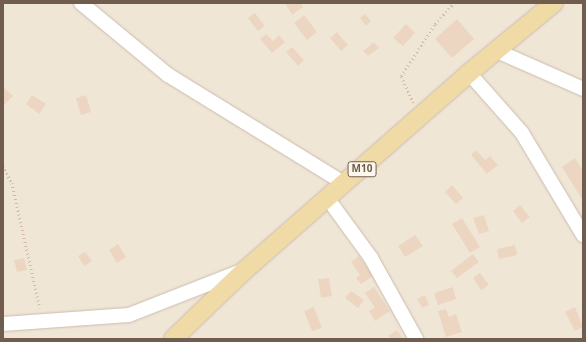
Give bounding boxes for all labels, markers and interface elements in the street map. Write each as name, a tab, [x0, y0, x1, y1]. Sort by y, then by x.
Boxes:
road number: M10	[347, 161, 377, 177]

